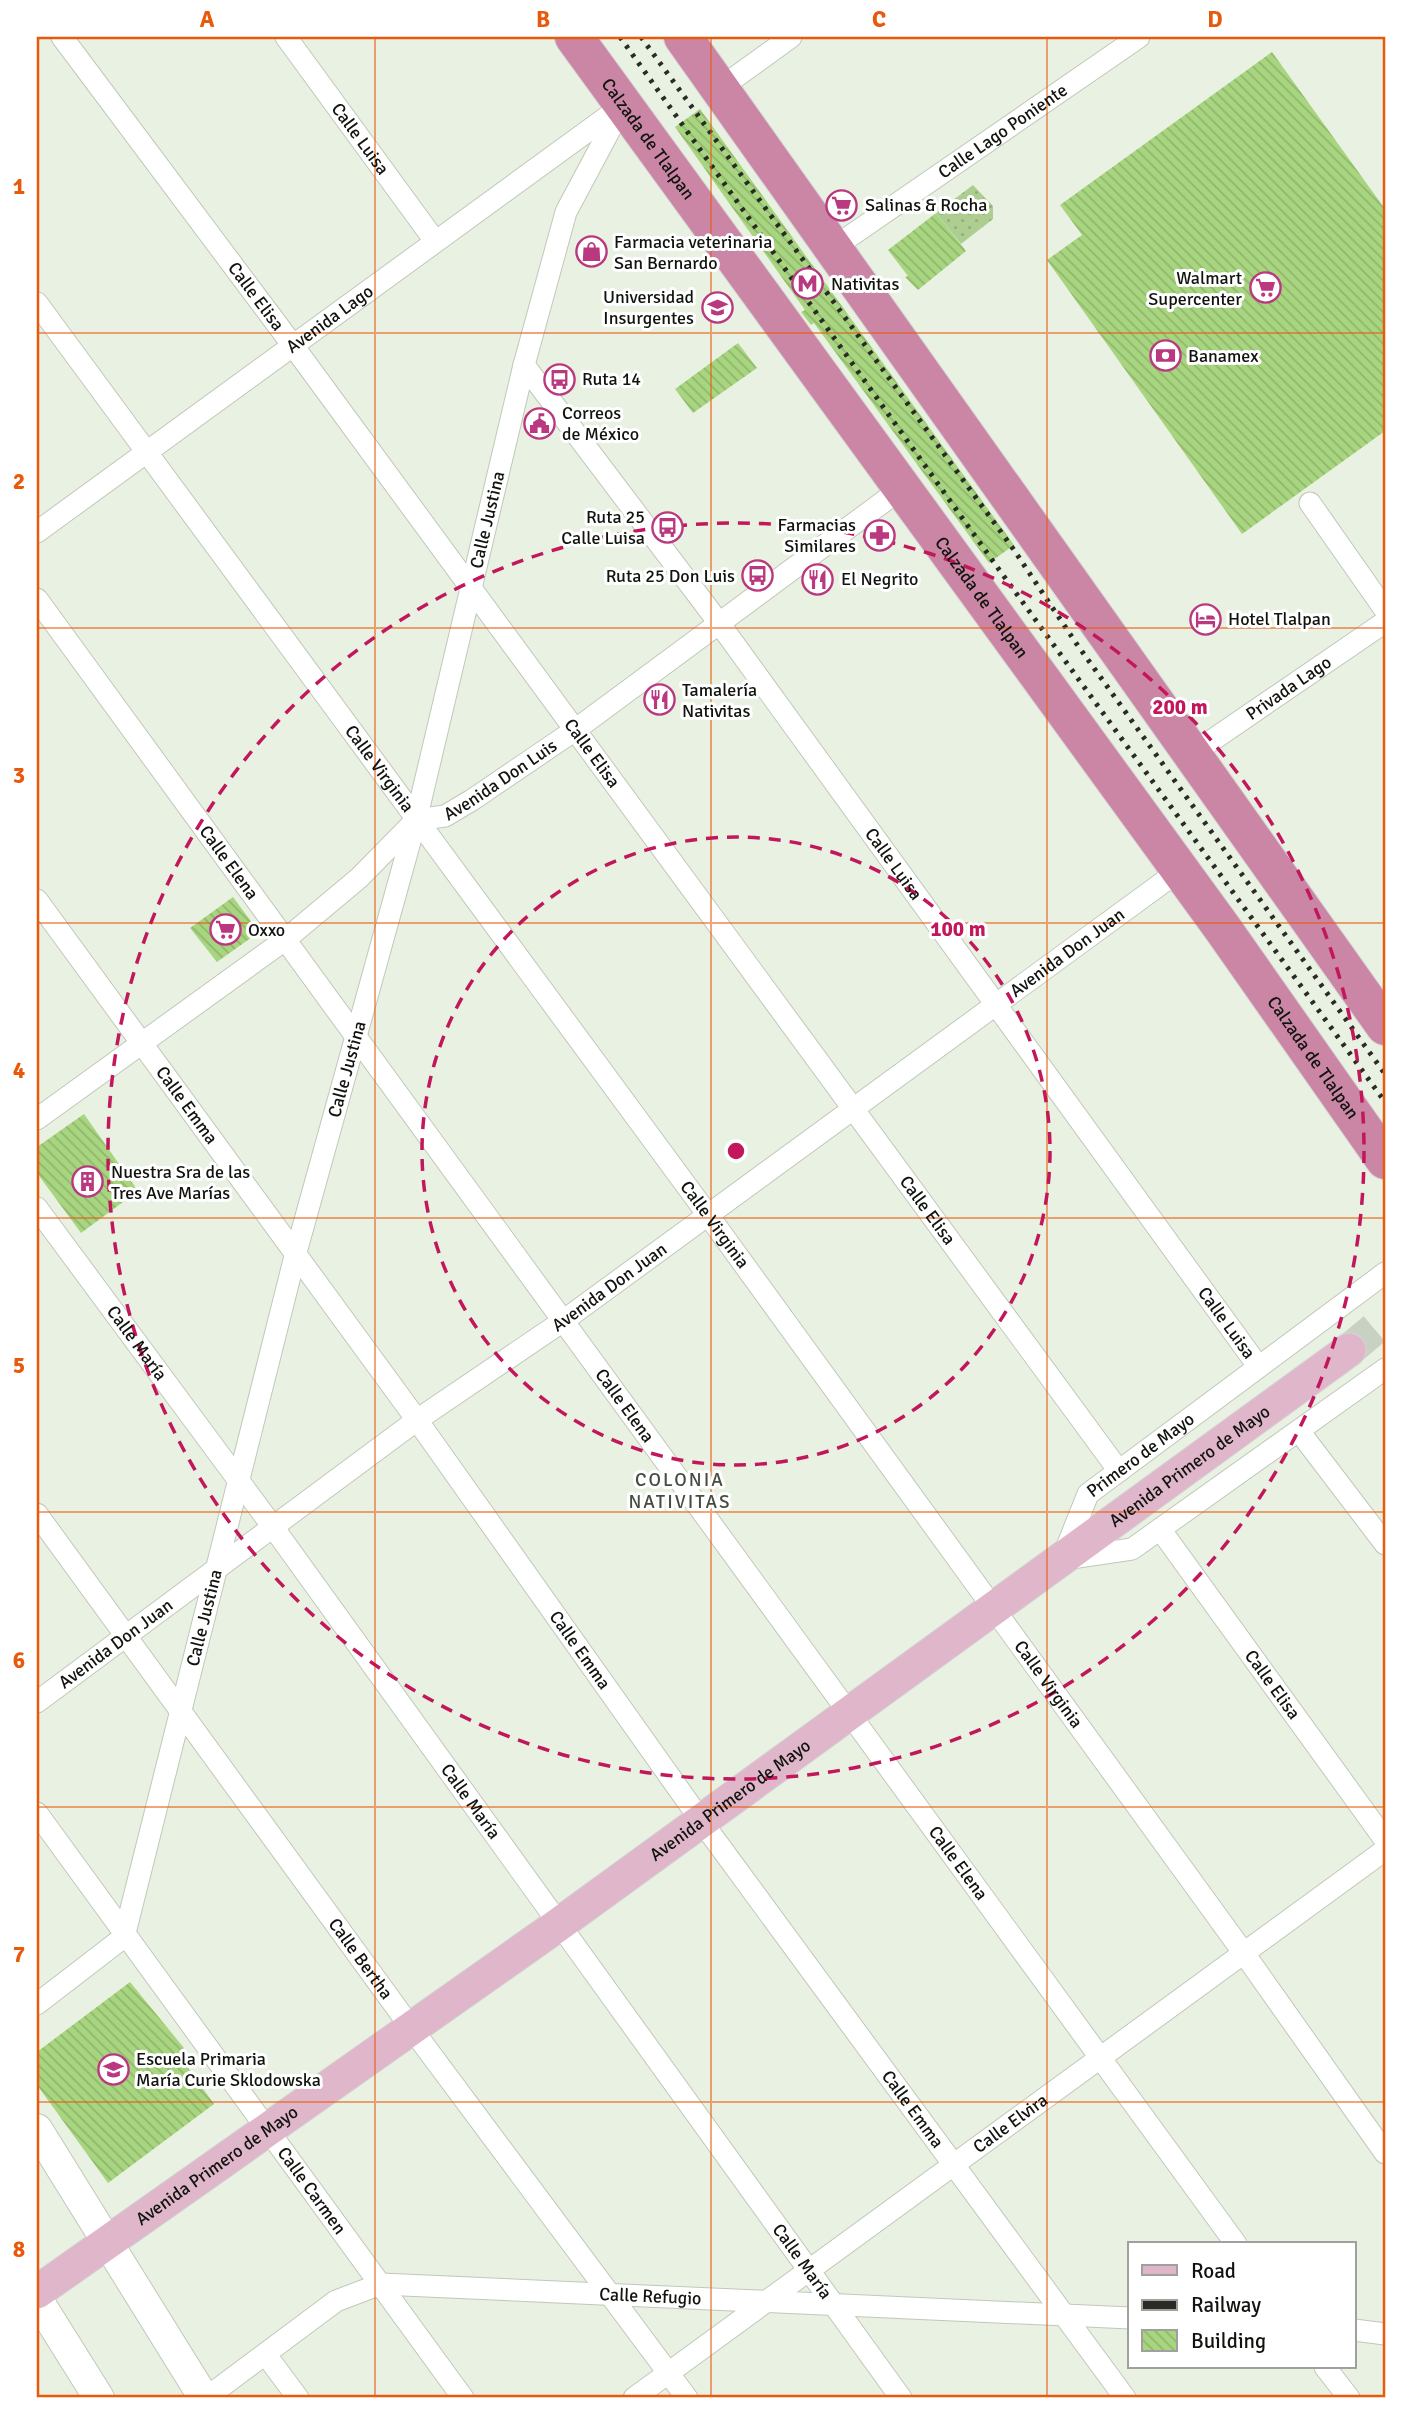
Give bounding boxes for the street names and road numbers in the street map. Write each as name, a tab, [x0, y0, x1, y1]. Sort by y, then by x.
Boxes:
street label: Calzada de Tlalpan	[597, 74, 700, 204]
street label: Calle Lago Poniente	[934, 79, 1071, 183]
street label: Calle Luisa	[327, 98, 394, 179]
street label: Calle Elisa	[223, 258, 289, 335]
street label: Avenida Lago	[282, 280, 377, 358]
street label: Calle Justina	[465, 469, 509, 571]
street label: Calzada de Tlalpan	[930, 532, 1033, 662]
street label: Privada Lago	[1242, 651, 1335, 725]
street label: Calle Elisa	[559, 714, 625, 792]
street label: Calle Virginia	[340, 721, 419, 817]
street label: Avenida Don Luis	[440, 734, 561, 825]
street label: Calle Elena	[195, 821, 263, 904]
street label: Calle Luisa	[860, 824, 927, 904]
street label: Avenida Don Juan	[1005, 903, 1129, 1002]
street label: Calzada de Tlalpan	[1262, 992, 1364, 1123]
street label: Calle Justina	[323, 1018, 371, 1120]
street label: Calle Emma	[151, 1062, 223, 1148]
street label: Calle Elisa	[895, 1171, 960, 1249]
street label: Calle Virginia	[676, 1176, 754, 1273]
street label: Avenida Don Juan	[548, 1238, 671, 1336]
street label: Calle Luisa	[1193, 1282, 1260, 1363]
street label: Calle María	[102, 1301, 172, 1385]
street label: Calle Elena	[591, 1364, 659, 1447]
street label: Avenida Primero de Mayo	[1105, 1400, 1274, 1532]
street label: Primero de Mayo	[1082, 1408, 1198, 1502]
street label: Calle Justina	[181, 1567, 227, 1669]
street label: Avenida Don Juan	[54, 1594, 177, 1693]
street label: Calle Emma	[545, 1606, 615, 1694]
street label: Calle Virginia	[1009, 1636, 1088, 1732]
street label: Calle Elisa	[1240, 1646, 1305, 1724]
street label: Avenida Primero de Mayo	[645, 1734, 815, 1866]
street label: Calle María	[436, 1759, 505, 1843]
street label: Calle Elena	[924, 1822, 993, 1904]
street label: Calle Bertha	[324, 1914, 398, 2004]
street label: Calle Emma	[877, 2066, 949, 2152]
street label: Calle Elvira	[969, 2089, 1052, 2158]
street label: Avenida Primero de Mayo	[131, 2101, 302, 2230]
street label: Calle Carmen	[273, 2142, 351, 2239]
street label: Calle María	[768, 2219, 837, 2303]
street label: Calle Refugio	[599, 2283, 702, 2310]

